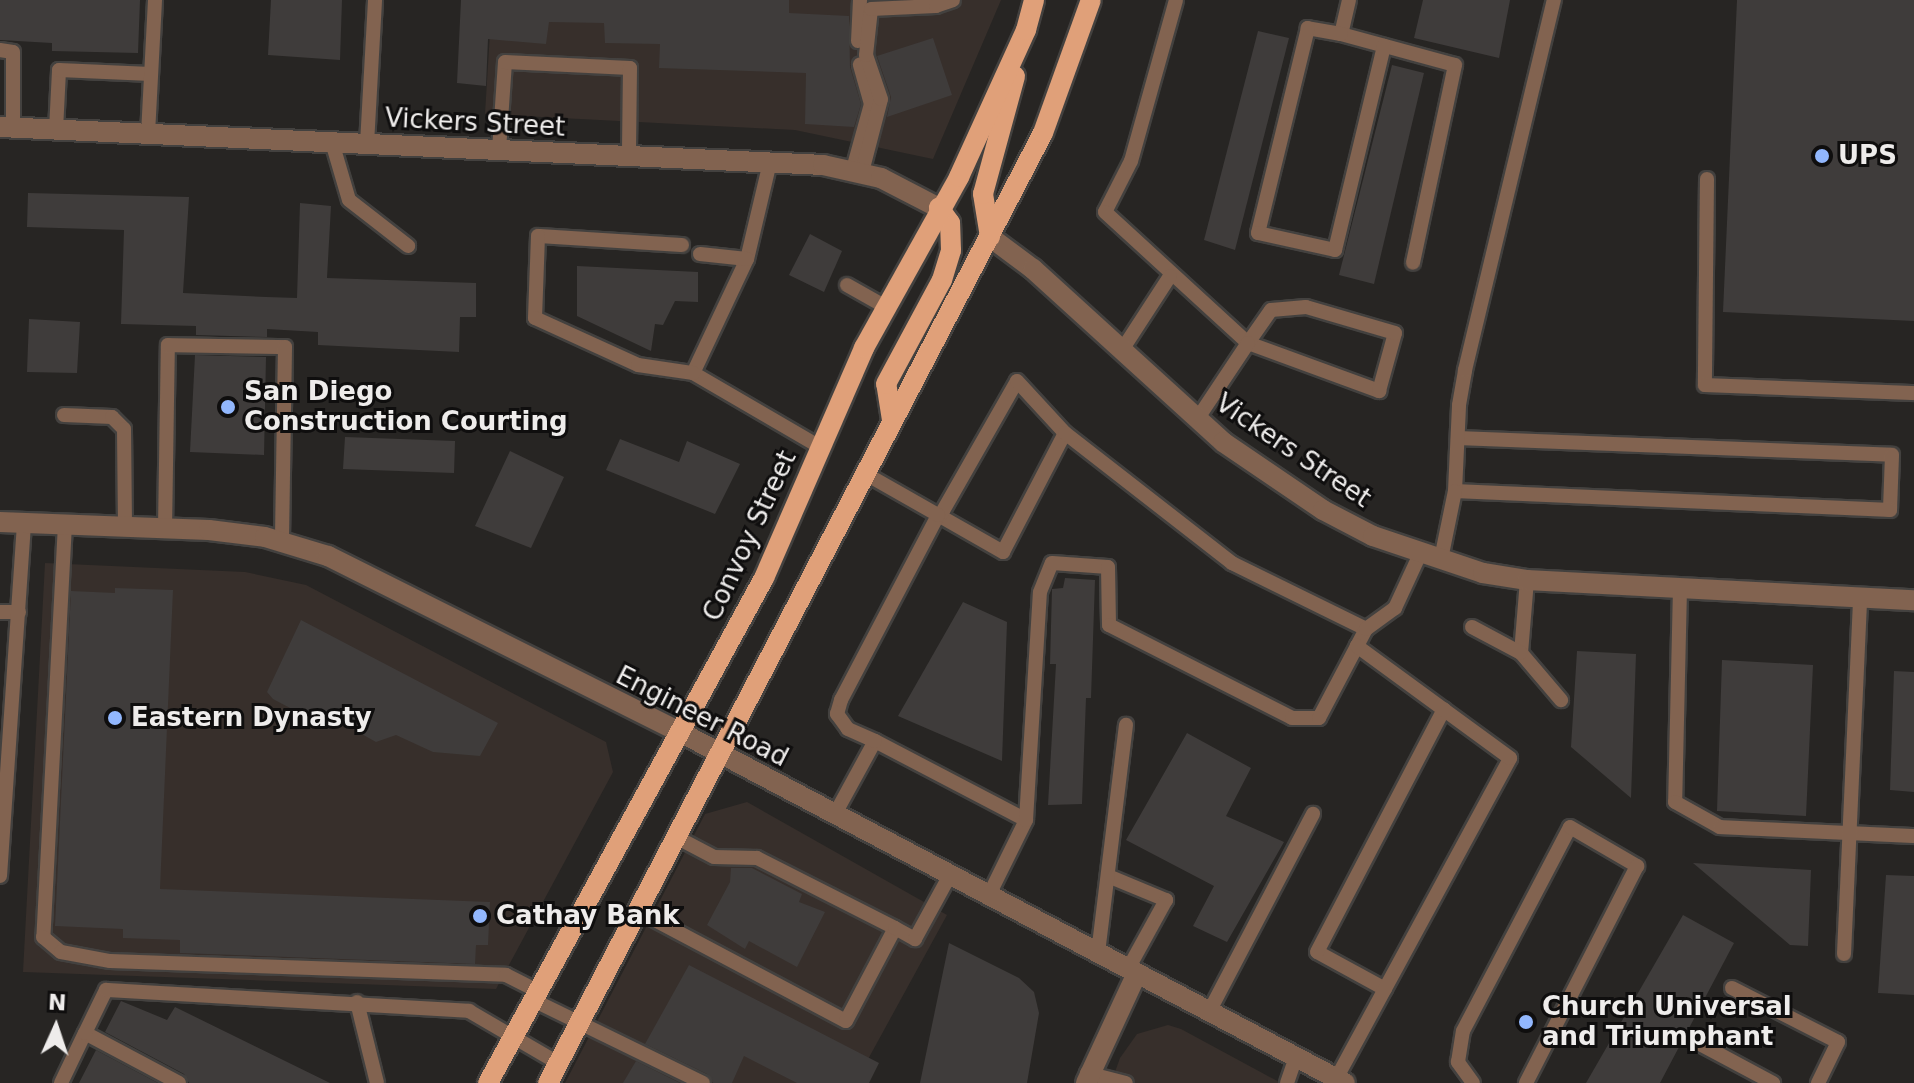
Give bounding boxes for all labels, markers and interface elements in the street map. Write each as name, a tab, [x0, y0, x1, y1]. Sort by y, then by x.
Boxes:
street label: Vickers Street	[384, 103, 566, 143]
place label: UPS	[1838, 140, 1897, 172]
marker: UPS	[1813, 147, 1831, 165]
place label: San Diego Construction Courting	[244, 376, 568, 438]
street label: Vickers Street	[1210, 388, 1376, 514]
marker: San Diego Construction Courting	[219, 398, 237, 416]
street label: Convoy Street	[697, 446, 803, 626]
street label: Engineer Road	[611, 660, 793, 774]
place label: Eastern Dynasty	[131, 702, 372, 734]
marker: Eastern Dynasty	[106, 709, 124, 727]
place label: Cathay Bank	[496, 900, 679, 932]
marker: Cathay Bank	[471, 907, 489, 925]
north arrow	[16, 987, 96, 1067]
text: N	[47, 990, 67, 1015]
place label: Church Universal and Triumphant	[1542, 991, 1792, 1052]
marker: Church Universal and Triumphant	[1517, 1013, 1535, 1031]

